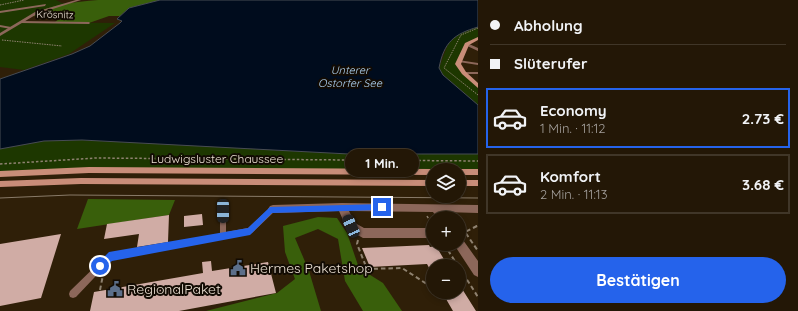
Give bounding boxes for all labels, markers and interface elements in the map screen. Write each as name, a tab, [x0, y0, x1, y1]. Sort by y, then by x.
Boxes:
street label: Krösnitz	[36, 8, 74, 21]
text: Abholung	[514, 16, 582, 35]
text: Slüterufer	[514, 54, 587, 73]
water label: Unterer Ostorfer See	[318, 63, 383, 90]
icon: car	[492, 100, 528, 136]
text: Economy	[540, 101, 607, 120]
text: 2.73 €	[742, 109, 784, 128]
text: 1 Min. · 11:12	[540, 120, 605, 136]
callout: 1 Min.	[345, 149, 419, 177]
street label: Ludwigsluster Chaussee	[151, 151, 283, 166]
text: 1 Min.	[365, 155, 399, 171]
map controls	[426, 163, 466, 299]
button: layers	[426, 163, 466, 203]
icon: car	[492, 166, 528, 202]
text: Komfort	[540, 167, 601, 186]
text: 3.68 €	[742, 175, 784, 194]
text: 2 Min. · 11:13	[540, 186, 607, 202]
route end	[373, 198, 391, 216]
car	[217, 199, 229, 223]
button: +	[426, 211, 466, 251]
car	[341, 213, 361, 239]
route start	[91, 257, 109, 275]
button: Bestätigen	[490, 257, 786, 303]
public building icon: Hermes Paketshop	[229, 259, 247, 277]
place label: Hermes Paketshop	[250, 259, 373, 277]
button: −	[426, 259, 466, 299]
public building icon: RegionalPaket	[106, 280, 124, 298]
place label: RegionalPaket	[127, 280, 221, 298]

